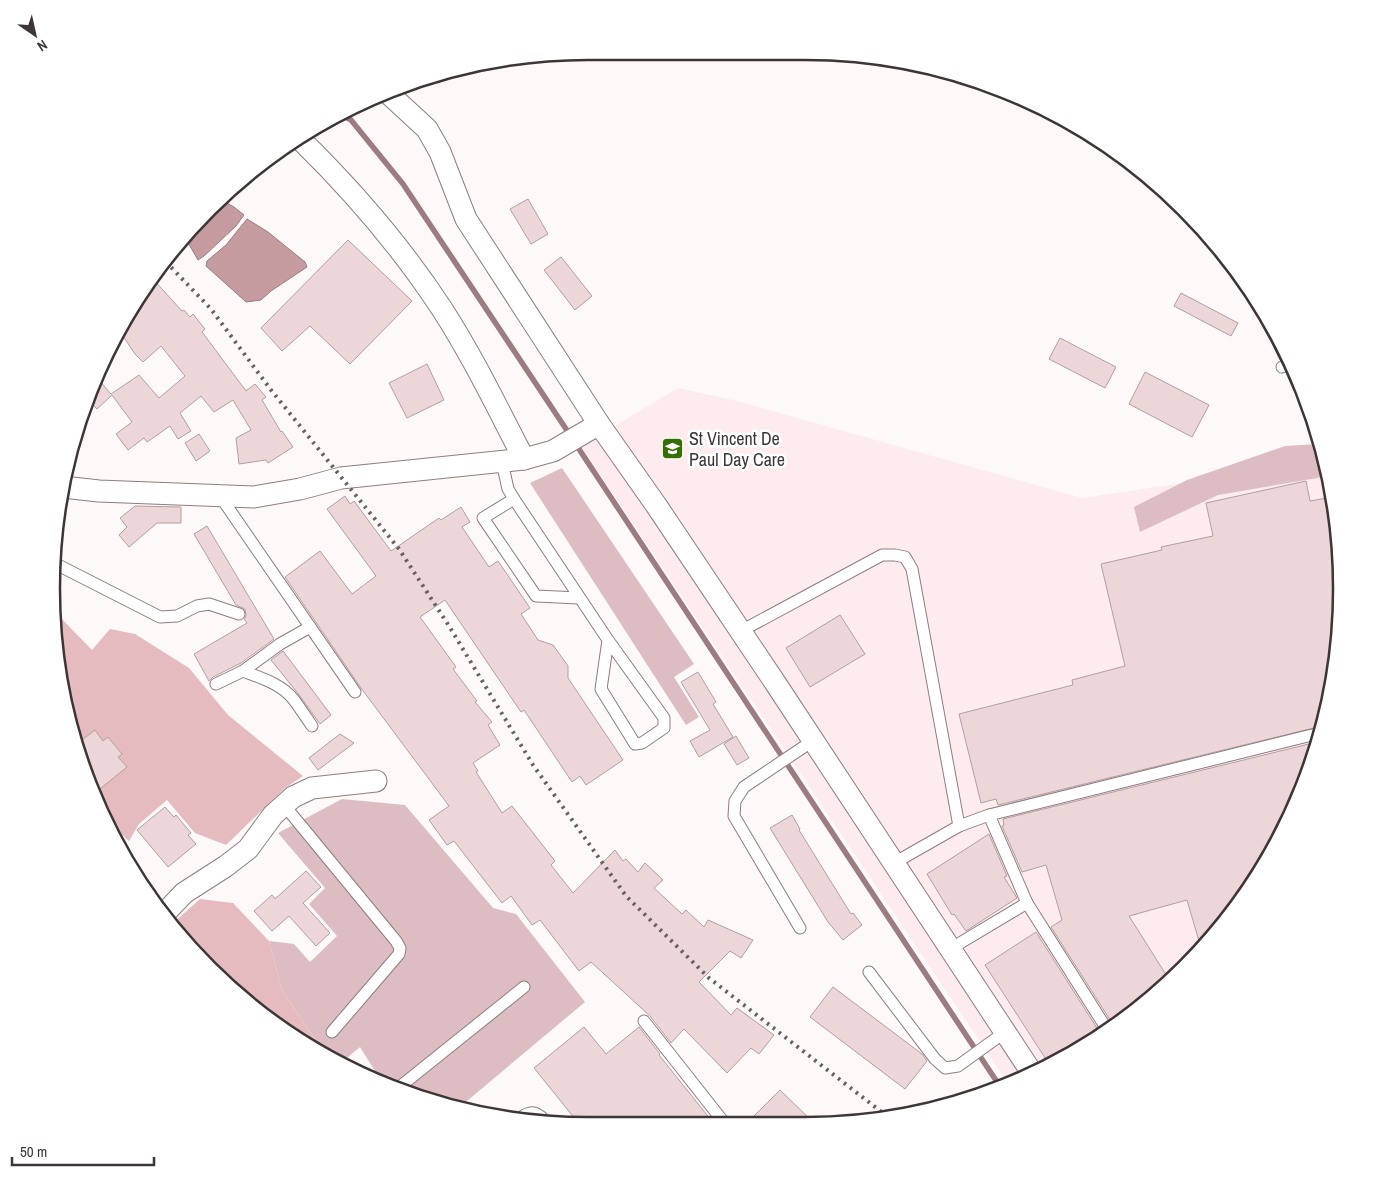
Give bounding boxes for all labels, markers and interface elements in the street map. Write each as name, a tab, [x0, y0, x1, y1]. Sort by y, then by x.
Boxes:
north arrow	[10, 10, 60, 60]
text: N	[34, 36, 51, 56]
place label: St Vincent De Paul Day Care	[689, 426, 785, 472]
school or university icon: St Vincent De Paul Day Care	[661, 437, 685, 461]
scale bar	[12, 1134, 155, 1166]
text: 50 m	[20, 1141, 47, 1162]

